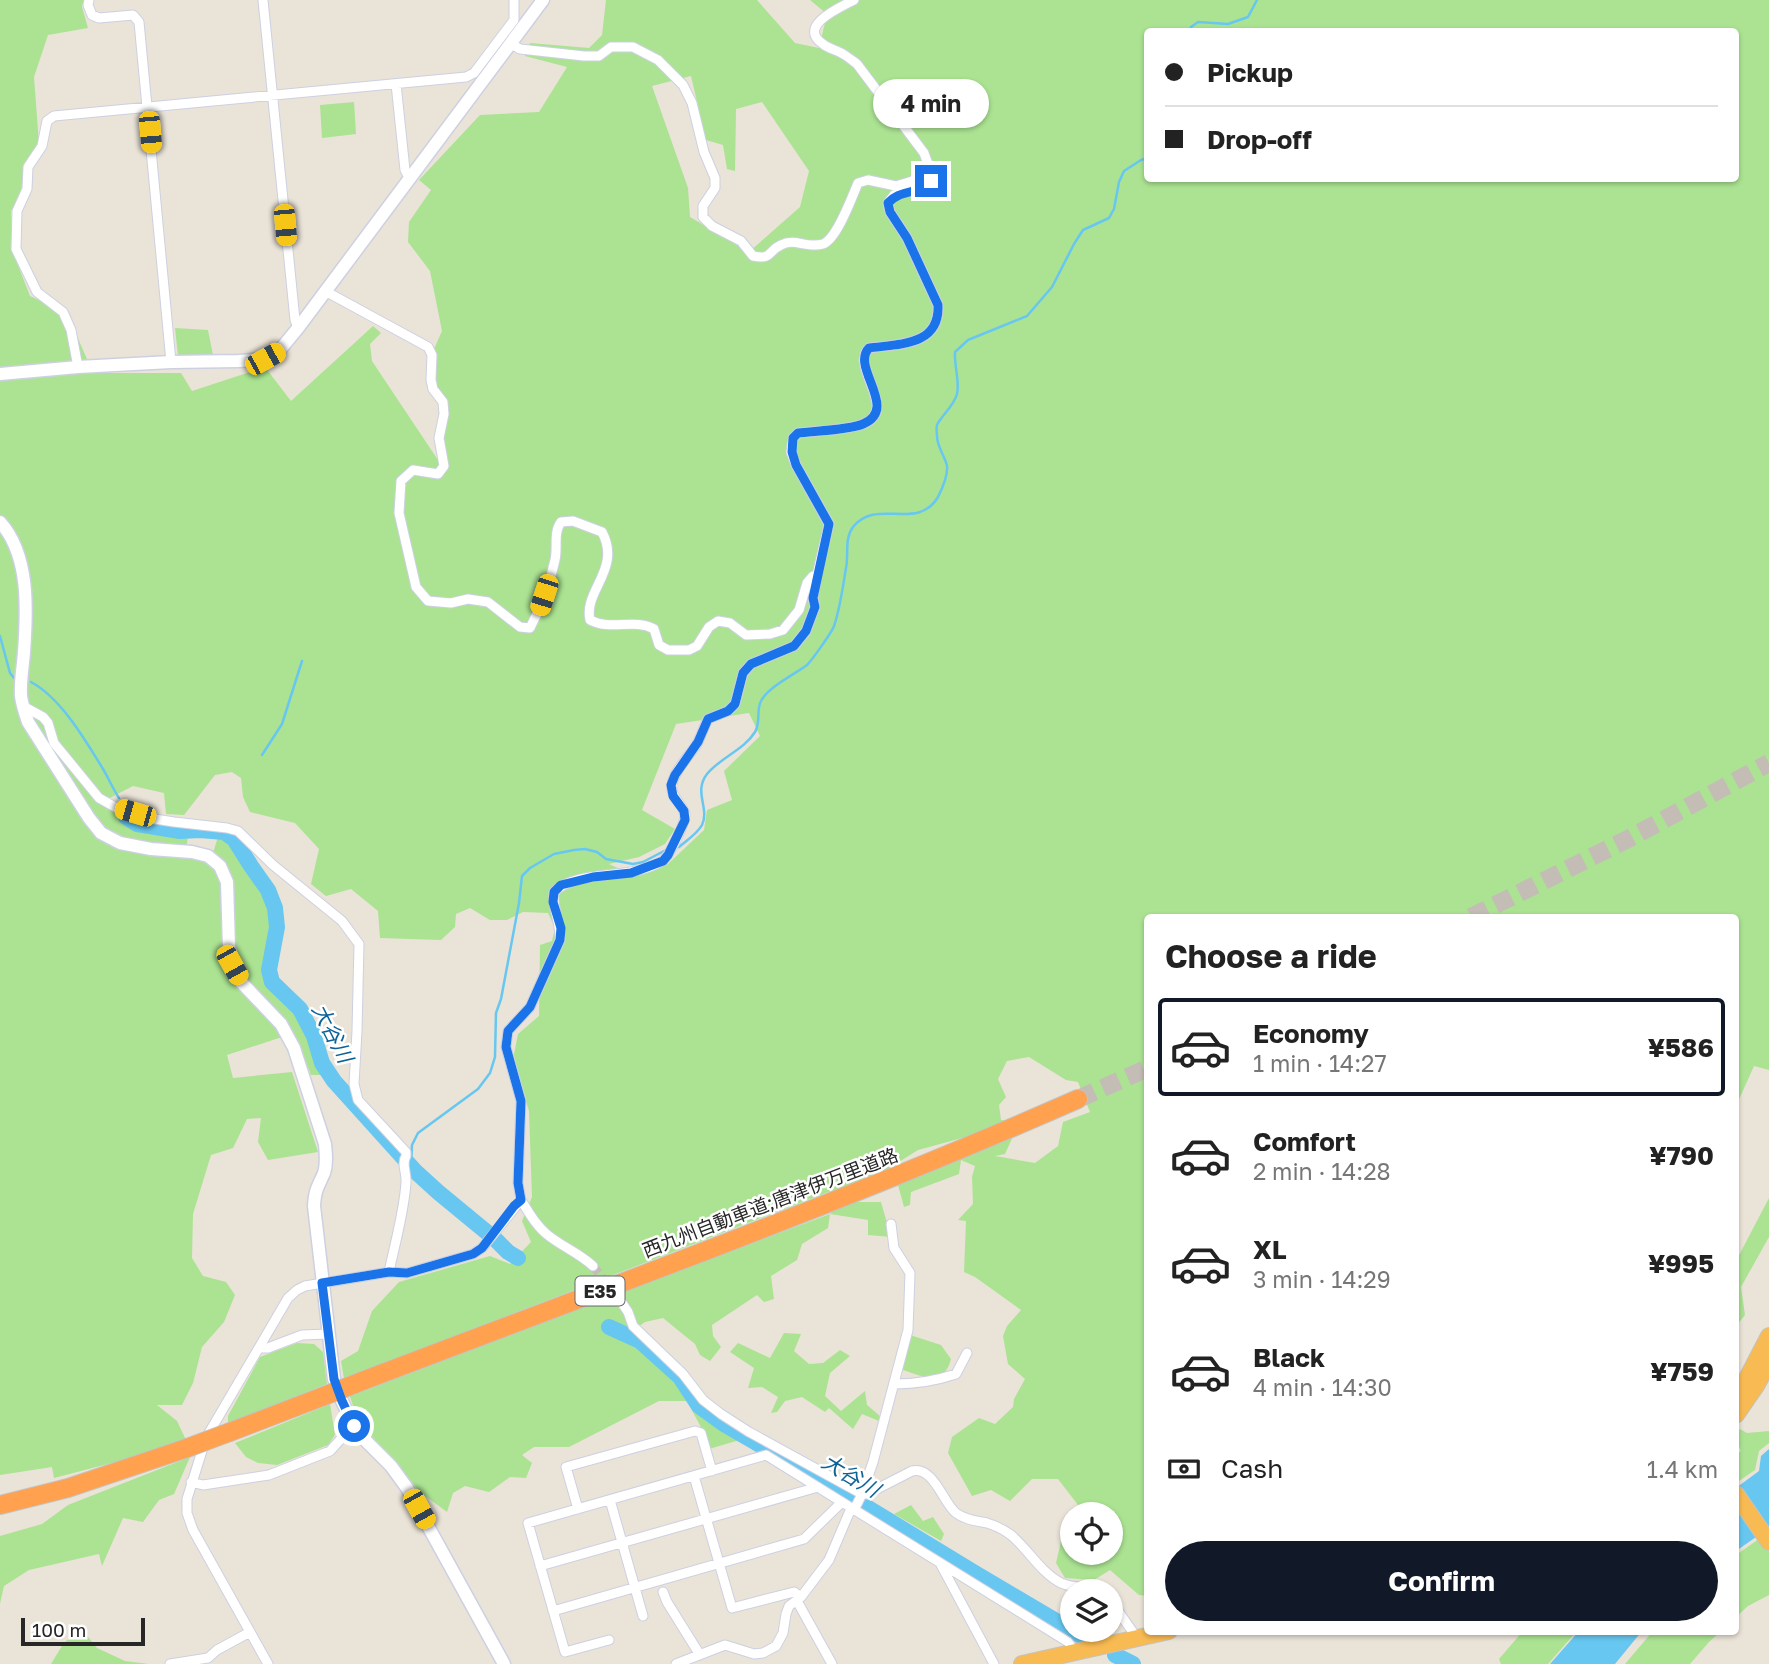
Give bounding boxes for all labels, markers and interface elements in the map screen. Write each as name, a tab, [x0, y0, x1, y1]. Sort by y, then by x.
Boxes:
text: Pickup	[1207, 57, 1293, 88]
callout: 4 min	[873, 80, 989, 128]
text: 4 min	[901, 89, 961, 117]
car	[138, 110, 163, 154]
text: Drop-off	[1207, 124, 1312, 155]
route end	[915, 165, 947, 197]
car	[273, 203, 298, 247]
car	[242, 340, 289, 378]
car	[528, 572, 561, 618]
car	[112, 797, 159, 829]
text: Choose a ride	[1165, 937, 1377, 975]
car	[213, 942, 252, 988]
water label: 大谷川	[307, 999, 360, 1069]
icon: car	[1169, 1016, 1232, 1079]
text: Economy	[1253, 1018, 1369, 1049]
text: ¥586	[1648, 1032, 1714, 1063]
text: 1 min · 14:27	[1253, 1049, 1387, 1077]
icon: car	[1169, 1124, 1232, 1187]
text: Comfort	[1253, 1126, 1356, 1157]
text: ¥790	[1649, 1140, 1714, 1171]
street label: 西九州自動車道;唐津伊万里道路	[639, 1143, 901, 1261]
text: 2 min · 14:28	[1253, 1157, 1391, 1185]
icon: car	[1169, 1232, 1232, 1295]
text: XL	[1253, 1234, 1287, 1265]
text: ¥995	[1648, 1248, 1714, 1279]
text: 3 min · 14:29	[1253, 1265, 1391, 1293]
road number: E35	[576, 1276, 624, 1306]
icon: car	[1169, 1340, 1232, 1403]
text: Black	[1253, 1342, 1325, 1373]
text: ¥759	[1650, 1356, 1714, 1387]
text: 4 min · 14:30	[1253, 1373, 1392, 1401]
route start	[338, 1410, 370, 1442]
water label: 大谷川	[817, 1448, 886, 1503]
icon: cash	[1165, 1450, 1203, 1488]
text: Cash	[1221, 1453, 1283, 1484]
text: 1.4 km	[1647, 1455, 1718, 1483]
car	[400, 1486, 439, 1532]
map controls	[1060, 1502, 1123, 1642]
button: locate	[1060, 1502, 1123, 1565]
button: Confirm	[1165, 1541, 1718, 1621]
button: layers	[1060, 1579, 1123, 1642]
scale bar	[21, 1615, 145, 1647]
text: 100 m	[32, 1618, 86, 1641]

